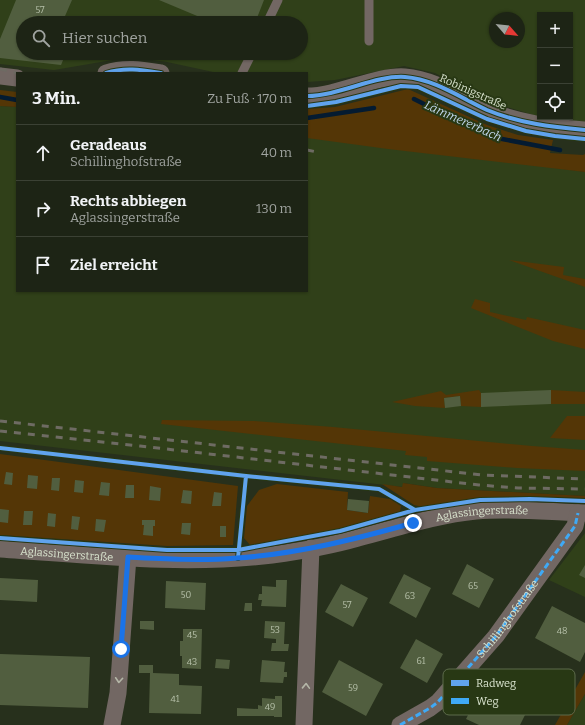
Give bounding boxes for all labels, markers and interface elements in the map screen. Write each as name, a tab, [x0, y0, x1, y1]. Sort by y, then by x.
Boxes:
house number: 57	[35, 5, 45, 15]
north arrow	[489, 12, 525, 48]
map controls	[537, 12, 573, 120]
button: +	[537, 12, 573, 48]
search box	[16, 16, 308, 60]
icon: search	[30, 27, 52, 49]
text: Hier suchen	[62, 29, 147, 47]
button: −	[537, 48, 573, 84]
street label: Robinigstraße	[437, 71, 509, 113]
button: locate	[537, 84, 573, 120]
text: 3 Min.	[32, 88, 80, 109]
text: Zu Fuß · 170 m	[207, 91, 292, 106]
water label: Lämmererbach	[422, 98, 504, 144]
text: Geradeaus	[70, 136, 147, 154]
icon: ahead	[32, 142, 54, 164]
text: 40 m	[261, 145, 292, 160]
text: Schillinghofstraße	[70, 154, 182, 169]
text: Rechts abbiegen	[70, 192, 186, 210]
icon: right	[32, 198, 54, 220]
text: 130 m	[256, 201, 292, 216]
text: Aglassingerstraße	[70, 210, 180, 225]
icon: arrive	[32, 254, 54, 276]
text: Ziel erreicht	[70, 256, 158, 274]
street label: Aglassingerstraße	[434, 503, 528, 524]
route end	[404, 514, 422, 532]
street label: Aglassingerstraße	[20, 544, 114, 564]
street label: Schillinghofstraße	[474, 577, 541, 660]
house number: 65	[468, 581, 478, 591]
house number: 50	[181, 590, 192, 600]
house number: 63	[405, 591, 415, 601]
house number: 57	[342, 600, 352, 610]
house number: 53	[270, 625, 280, 635]
house number: 48	[557, 626, 567, 636]
house number: 45	[187, 630, 197, 640]
route start	[112, 640, 130, 658]
house number: 61	[417, 656, 426, 666]
house number: 43	[187, 657, 197, 667]
legend	[443, 669, 575, 715]
one-way arrow	[114, 677, 123, 683]
text: Radweg	[476, 677, 516, 690]
one-way arrow	[302, 683, 310, 689]
house number: 59	[348, 683, 358, 693]
house number: 41	[171, 694, 180, 704]
text: Weg	[476, 695, 499, 708]
house number: 49	[265, 702, 275, 712]

